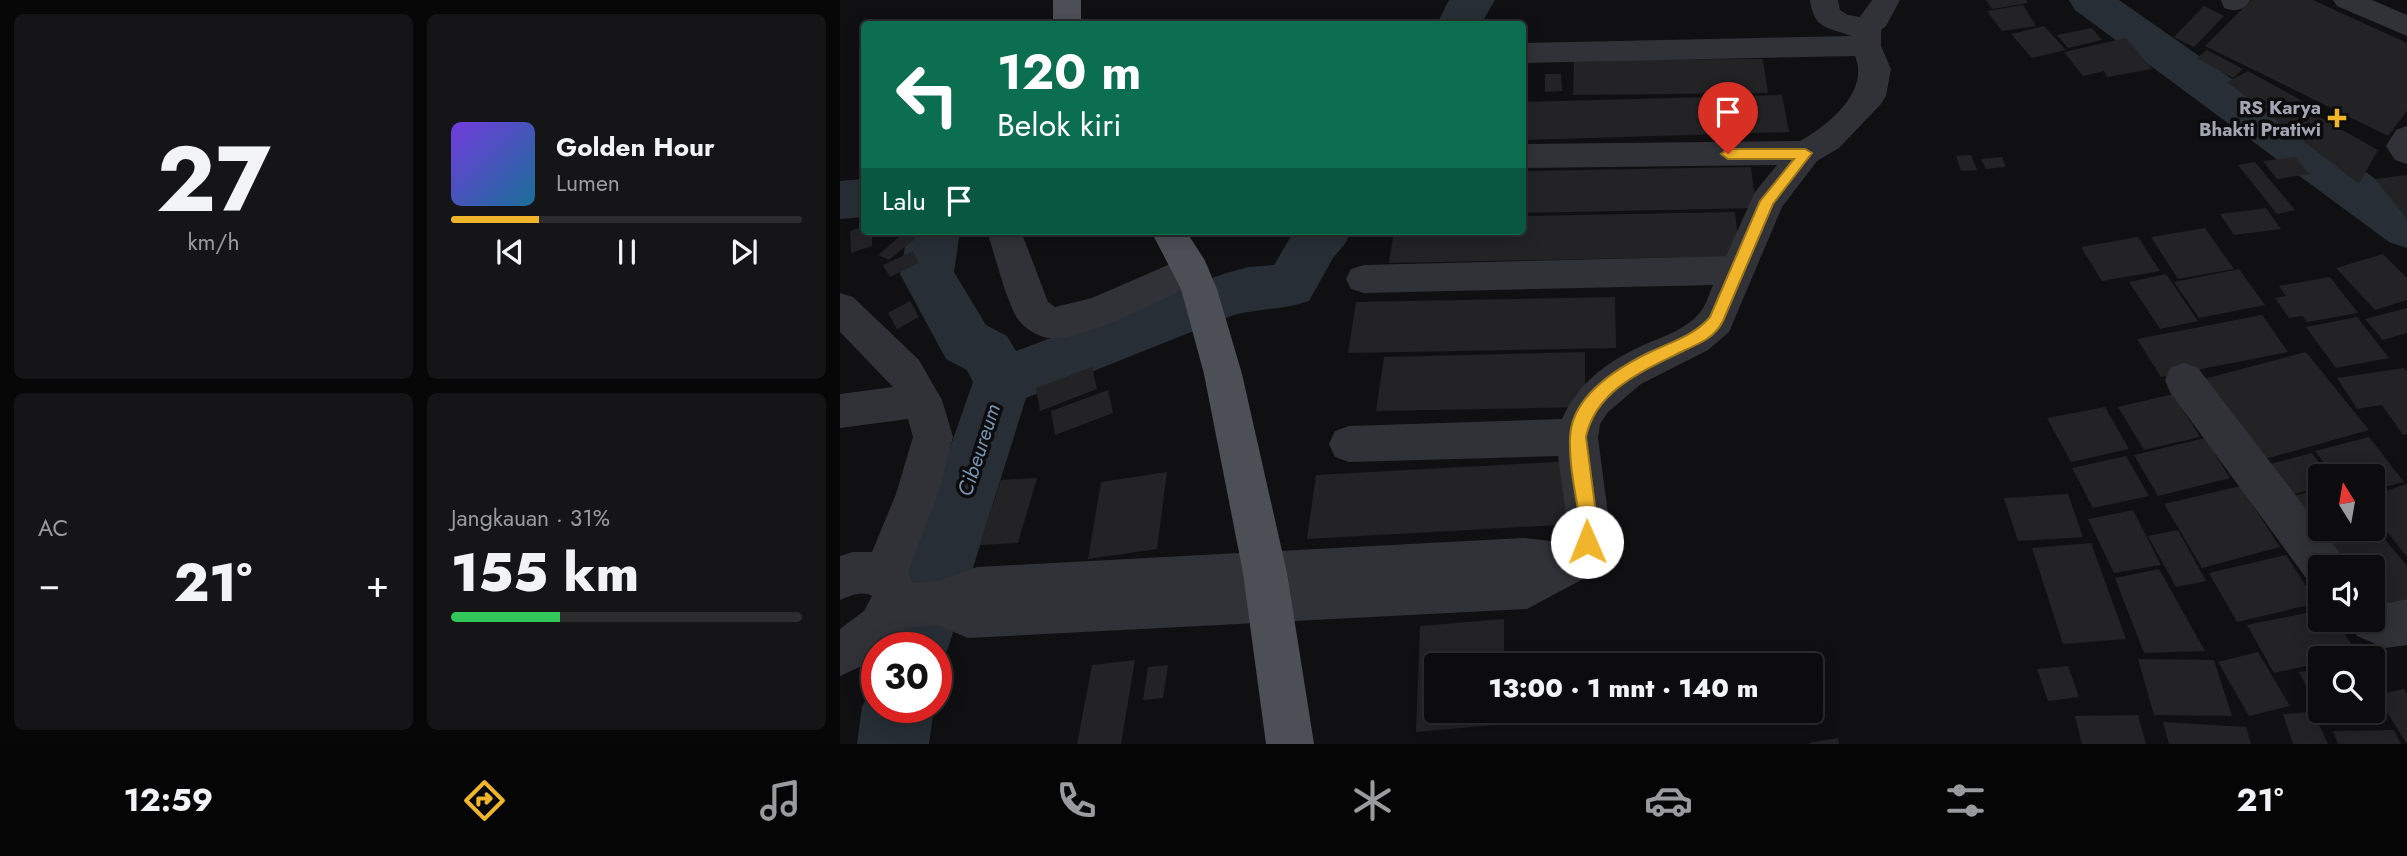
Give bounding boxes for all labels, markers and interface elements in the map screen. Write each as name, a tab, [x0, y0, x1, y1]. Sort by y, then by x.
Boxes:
text: 120 m	[997, 37, 1141, 107]
icon: left	[882, 49, 973, 140]
pin	[1698, 82, 1758, 154]
icon: arrive	[1709, 93, 1747, 131]
place label: RS Karya Bhakti Pratiwi	[2199, 94, 2321, 143]
text: Belok kiri	[997, 102, 1122, 148]
marker: RS Karya Bhakti Pratiwi	[2327, 108, 2347, 128]
text: 27	[156, 114, 271, 245]
text: Golden Hour	[556, 128, 715, 166]
text: Lumen	[556, 166, 620, 200]
text: Lalu	[882, 182, 926, 220]
icon: arrive	[940, 182, 978, 220]
text: km/h	[188, 225, 239, 259]
icon: previous	[491, 233, 529, 271]
icon: pause	[608, 233, 646, 271]
icon: next	[725, 233, 763, 271]
water label: Cibeureum	[950, 400, 1008, 500]
north arrow	[2308, 464, 2385, 541]
map controls	[2308, 464, 2385, 723]
text: Jangkauan · 31%	[451, 501, 610, 535]
position arrow	[1550, 505, 1624, 579]
text: AC	[38, 511, 68, 545]
text: 155 km	[451, 535, 639, 611]
text: 21°	[174, 545, 252, 621]
button: sound	[2308, 555, 2385, 632]
text: −	[38, 556, 60, 611]
text: +	[366, 556, 389, 611]
speed limit sign: 30	[861, 632, 952, 723]
button: search	[2308, 646, 2385, 723]
text: 13:00 · 1 mnt · 140 m	[1489, 669, 1758, 707]
icon: directions	[460, 776, 509, 825]
icon: music	[756, 776, 805, 825]
icon: phone	[1052, 776, 1101, 825]
icon: climate	[1348, 776, 1397, 825]
icon: car	[1644, 776, 1693, 825]
icon: filters	[1941, 776, 1990, 825]
text: 12:59	[124, 777, 213, 823]
text: 21°	[2237, 777, 2283, 823]

